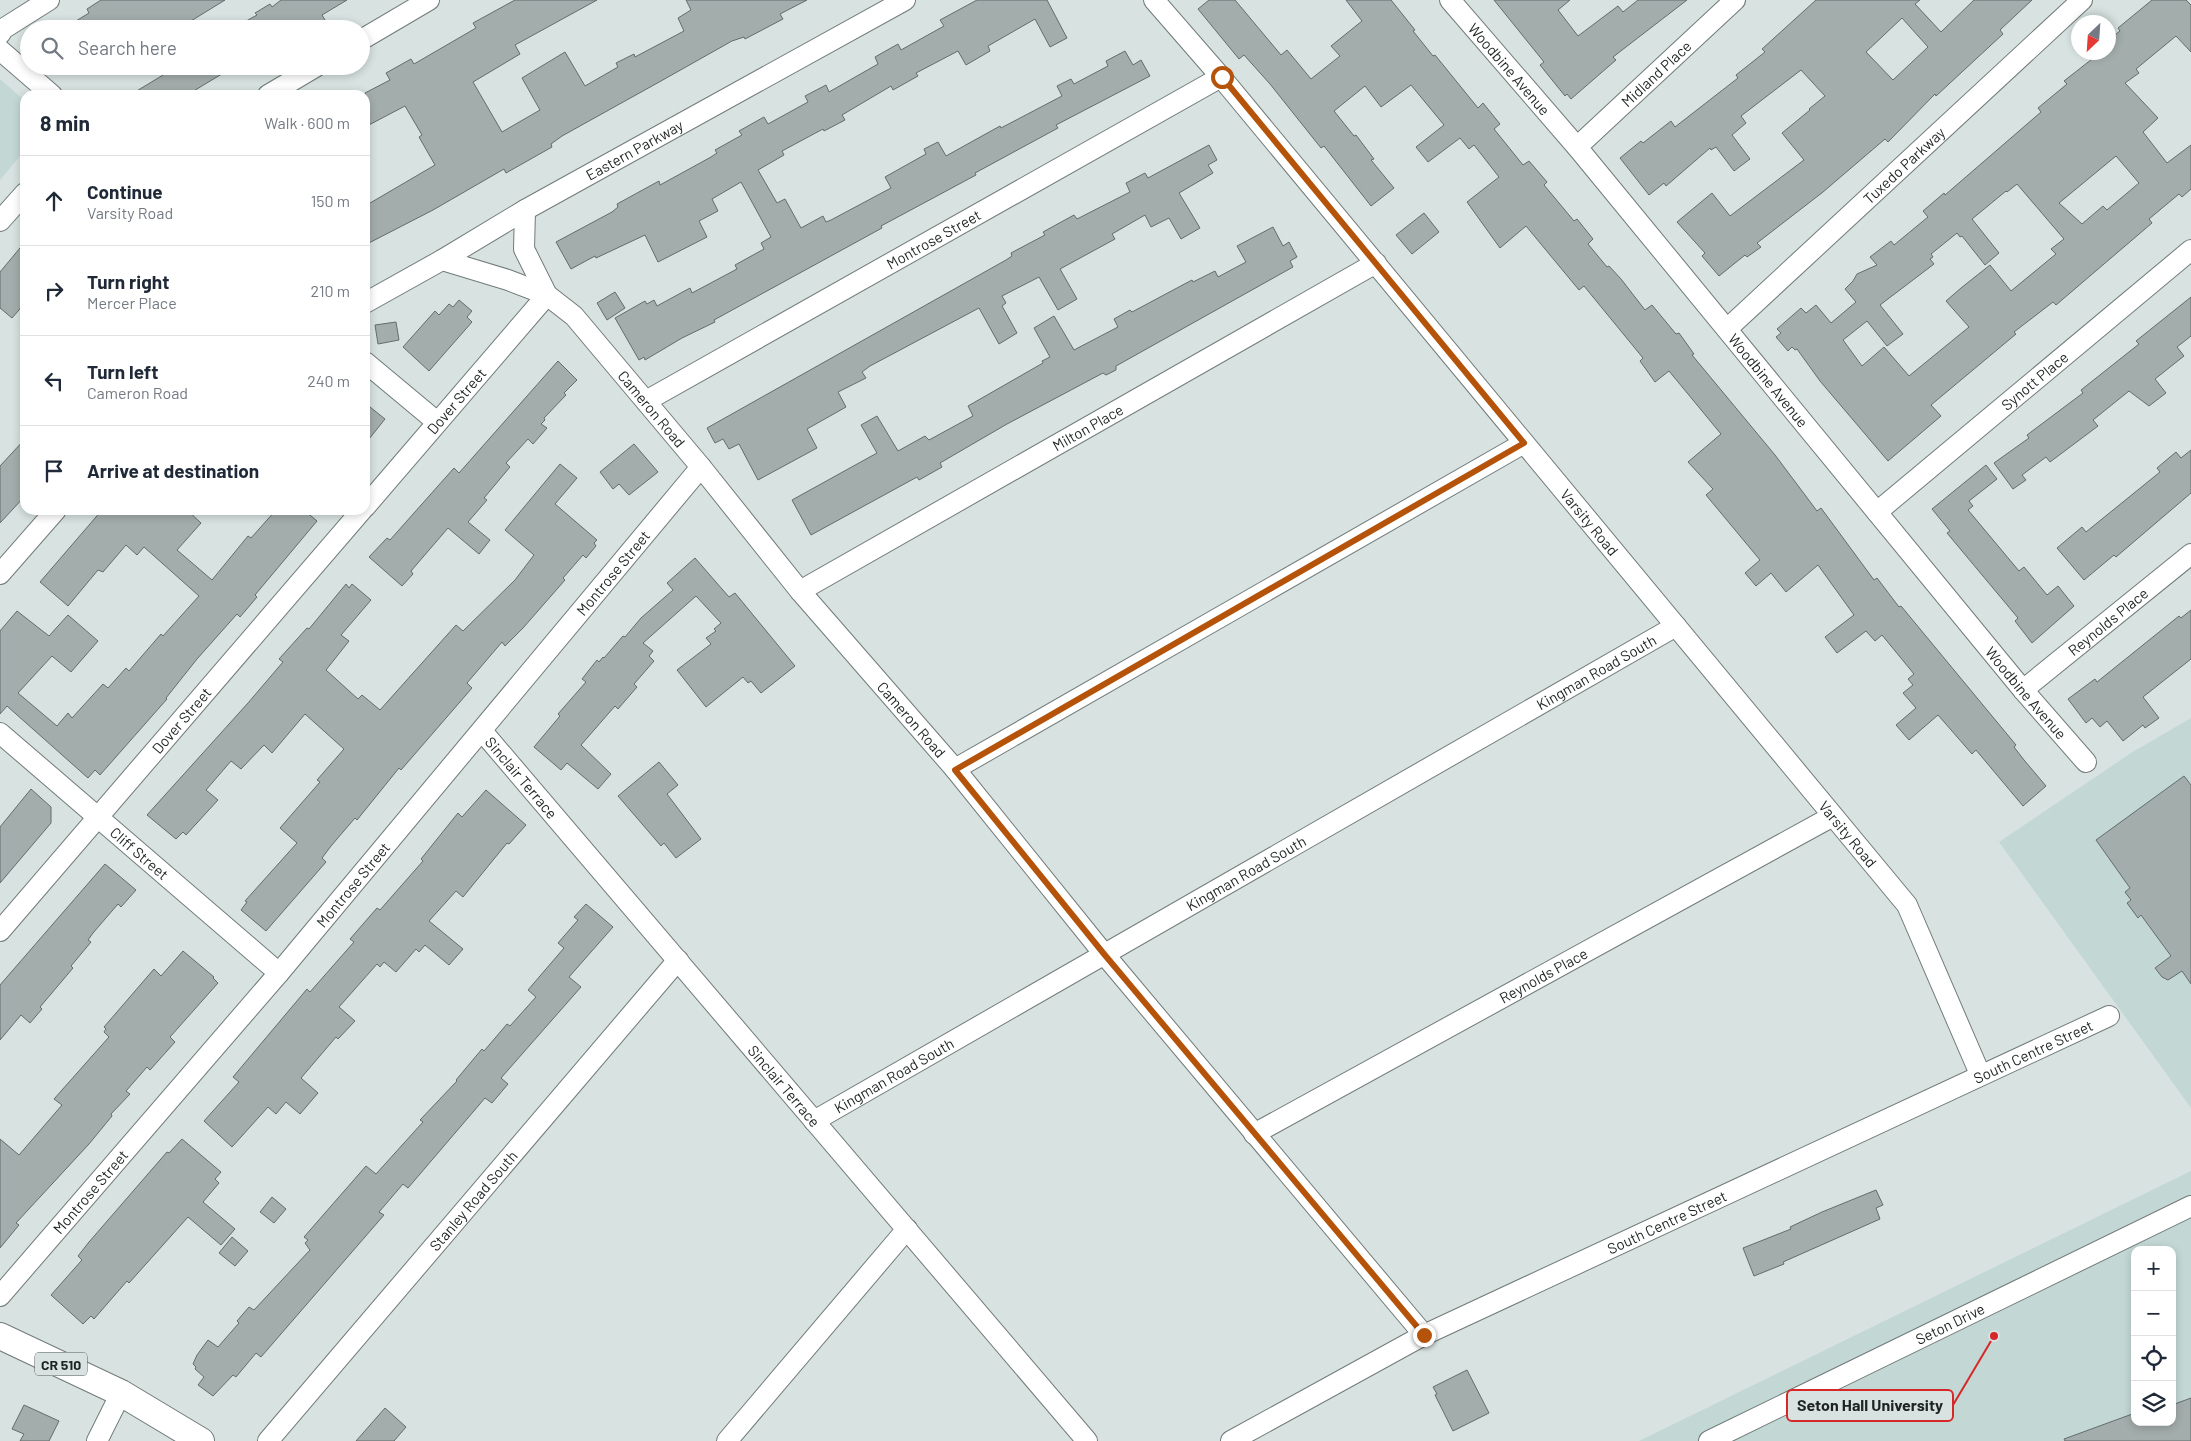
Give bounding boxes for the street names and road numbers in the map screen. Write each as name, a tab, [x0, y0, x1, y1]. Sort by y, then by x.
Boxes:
street label: Woodbine Avenue	[1465, 19, 1554, 119]
street label: Midland Place	[1617, 37, 1695, 110]
street label: Eastern Parkway	[583, 115, 686, 184]
street label: Tuxedo Parkway	[1859, 123, 1948, 207]
street label: Montrose Street	[883, 205, 984, 273]
street label: Woodbine Avenue	[1725, 330, 1812, 431]
street label: Synott Place	[1997, 348, 2071, 414]
street label: Dover Street	[423, 364, 490, 438]
street label: Cameron Road	[614, 367, 689, 451]
street label: Milton Place	[1049, 400, 1126, 454]
street label: Varsity Road	[1557, 485, 1622, 559]
street label: Montrose Street	[572, 527, 653, 619]
street label: Reynolds Place	[2064, 584, 2151, 659]
street label: Kingman Road South	[1533, 630, 1659, 713]
street label: Woodbine Avenue	[1982, 643, 2071, 743]
street label: Cameron Road	[874, 678, 950, 761]
street label: Dover Street	[148, 683, 215, 757]
street label: Sinclair Terrace	[482, 733, 561, 822]
street label: Varsity Road	[1815, 797, 1881, 871]
street label: Cliff Street	[107, 823, 172, 883]
street label: Kingman Road South	[1183, 832, 1309, 914]
street label: Montrose Street	[312, 838, 393, 931]
street label: Reynolds Place	[1496, 944, 1590, 1007]
street label: South Centre Street	[1970, 1016, 2096, 1087]
street label: Kingman Road South	[831, 1034, 957, 1117]
street label: Sinclair Terrace	[744, 1041, 824, 1130]
street label: Montrose Street	[49, 1146, 131, 1237]
street label: Stanley Road South	[425, 1147, 521, 1254]
street label: South Centre Street	[1604, 1186, 1729, 1257]
street label: Seton Drive	[1912, 1299, 1987, 1348]
road number: CR 510	[35, 1352, 87, 1376]

